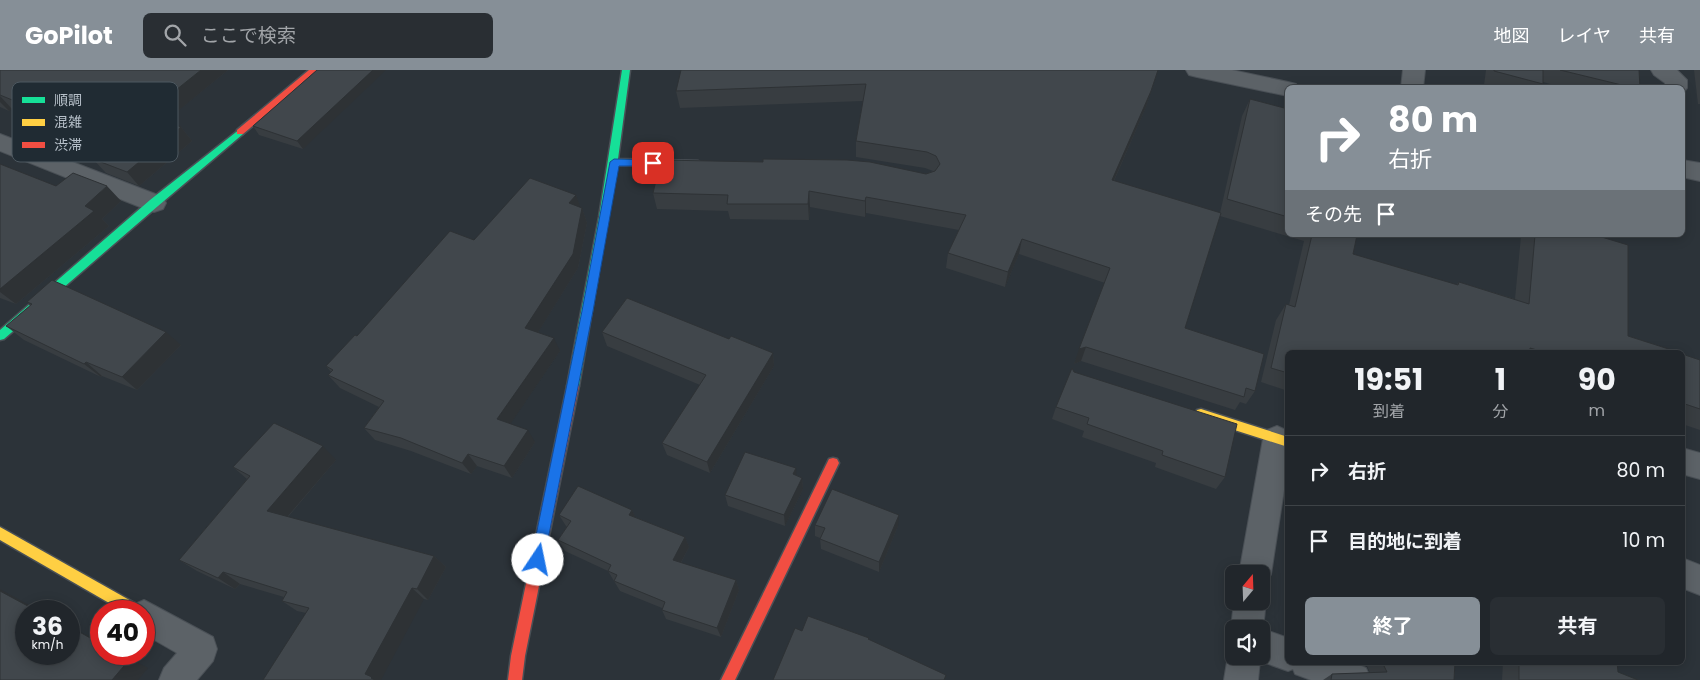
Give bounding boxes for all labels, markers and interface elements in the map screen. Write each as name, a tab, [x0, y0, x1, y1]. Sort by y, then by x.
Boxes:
search box	[143, 13, 493, 58]
text: GoPilot	[25, 19, 113, 52]
icon: search	[161, 21, 189, 49]
text: ここで検索	[201, 22, 296, 49]
text: 地図	[1494, 23, 1530, 48]
text: レイヤ	[1558, 23, 1611, 48]
text: 共有	[1639, 23, 1675, 48]
legend	[12, 82, 178, 162]
text: 順調	[54, 90, 82, 110]
text: 80 m	[1388, 95, 1478, 144]
icon: right	[1305, 105, 1370, 170]
text: 混雑	[54, 112, 82, 132]
text: 渋滞	[54, 135, 82, 155]
pin	[632, 142, 674, 184]
text: 右折	[1388, 144, 1432, 175]
icon: arrive	[639, 149, 667, 177]
icon: arrive	[1372, 200, 1400, 228]
text: その先	[1305, 201, 1362, 228]
text: 19:51	[1354, 358, 1423, 401]
text: 1	[1495, 358, 1506, 401]
text: 90	[1578, 358, 1616, 401]
text: m	[1589, 399, 1605, 422]
text: 到着	[1373, 400, 1405, 423]
text: 分	[1493, 400, 1509, 423]
icon: right	[1305, 457, 1333, 485]
text: 80 m	[1616, 457, 1665, 484]
text: 右折	[1348, 458, 1386, 485]
icon: arrive	[1305, 527, 1333, 555]
text: 10 m	[1622, 527, 1665, 554]
text: 目的地に到着	[1348, 528, 1462, 555]
position arrow	[511, 533, 563, 585]
north arrow	[1225, 565, 1270, 610]
map controls	[1225, 565, 1270, 665]
button: 終了	[1305, 597, 1480, 655]
button: 共有	[1490, 597, 1665, 655]
speed limit sign: 40	[90, 600, 155, 665]
text: 36	[32, 609, 63, 644]
button: sound	[1225, 620, 1270, 665]
text: km/h	[32, 636, 63, 653]

